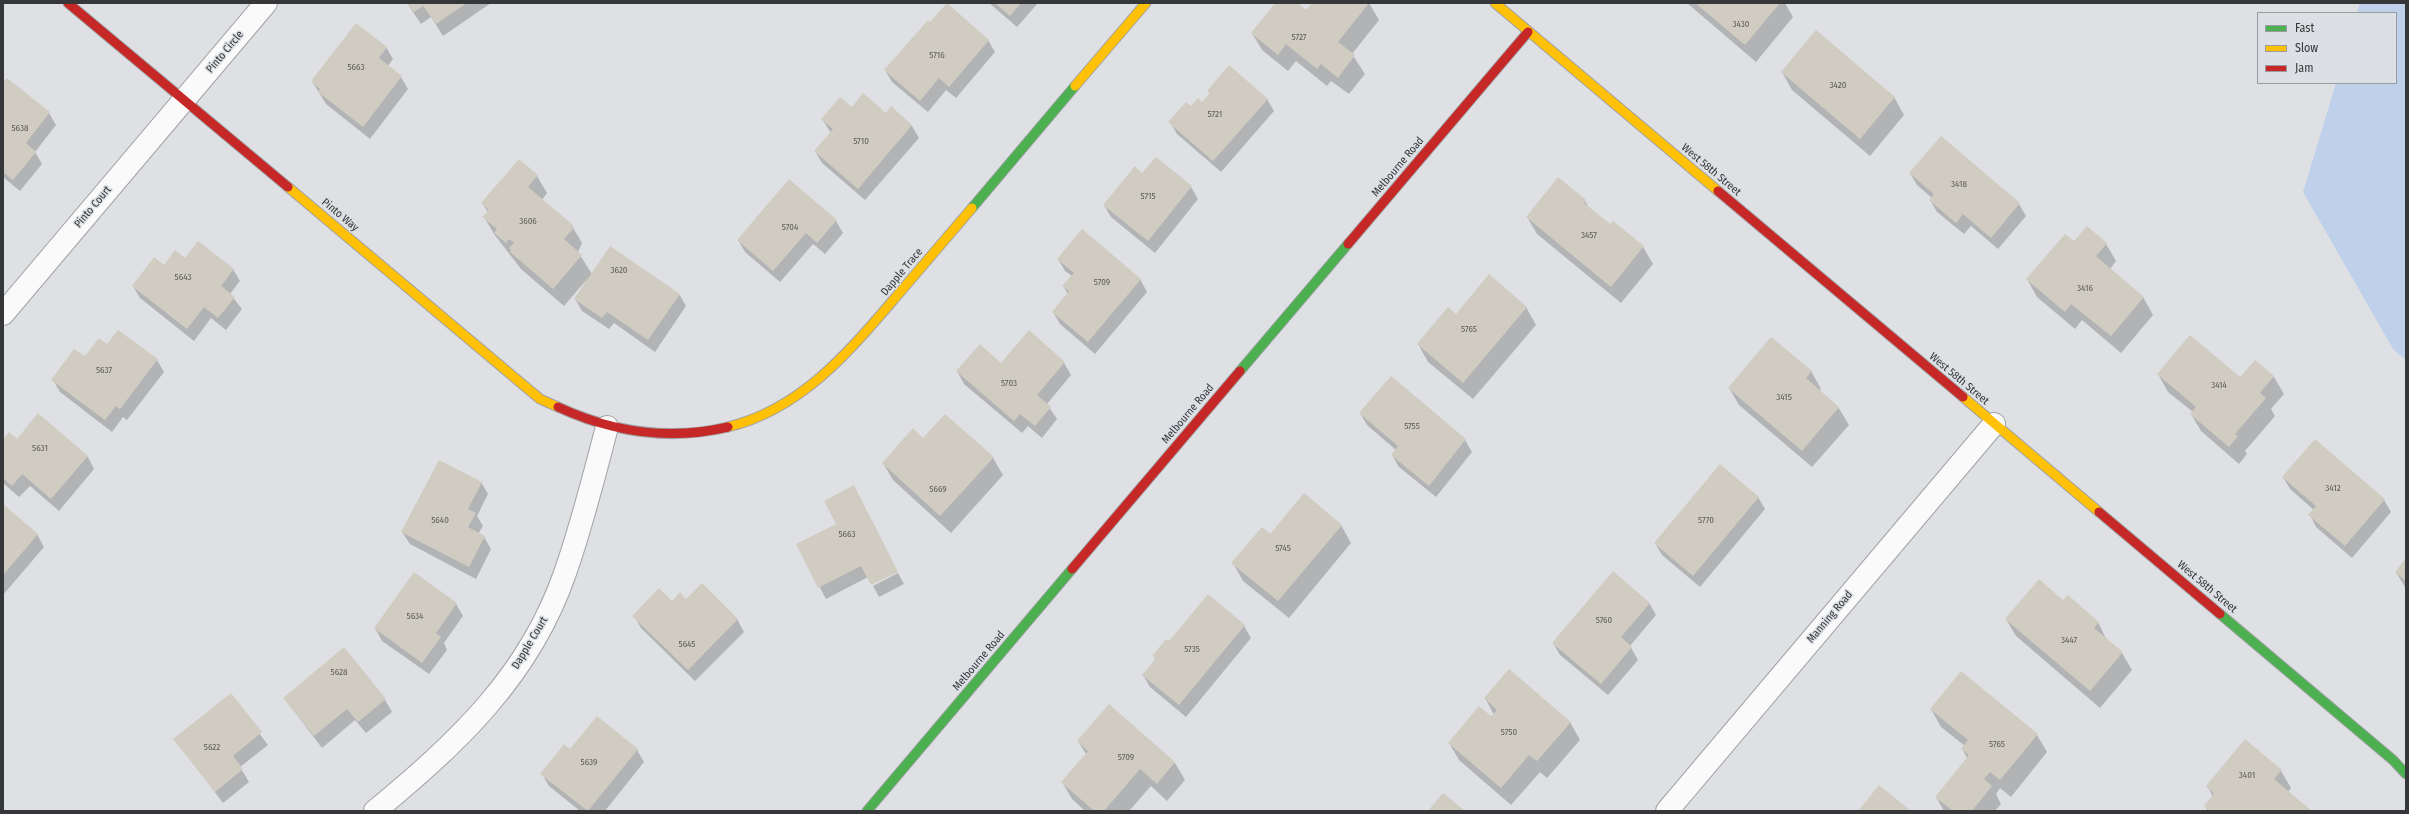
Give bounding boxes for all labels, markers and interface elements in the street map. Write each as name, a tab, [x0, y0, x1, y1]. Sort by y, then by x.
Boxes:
legend	[2257, 12, 2397, 84]
house number: 3430	[1733, 19, 1749, 29]
text: Fast	[2295, 21, 2314, 35]
street label: Pinto Circle	[204, 28, 246, 76]
house number: 5727	[1291, 32, 1307, 42]
text: Slow	[2295, 41, 2318, 55]
house number: 5716	[929, 50, 945, 60]
text: Jam	[2295, 61, 2313, 75]
house number: 5663	[347, 62, 365, 72]
house number: 3420	[1830, 80, 1846, 90]
house number: 5721	[1208, 109, 1222, 119]
house number: 5638	[11, 123, 29, 133]
street label: Melbourne Road	[1369, 134, 1427, 200]
house number: 5710	[853, 136, 869, 146]
street label: West 58th Street	[1678, 141, 1744, 199]
house number: 3418	[1951, 179, 1967, 189]
street label: Pinto Court	[72, 183, 114, 231]
house number: 5715	[1140, 191, 1156, 201]
street label: Pinto Way	[319, 196, 361, 234]
house number: 3606	[519, 216, 537, 226]
house number: 5704	[782, 222, 798, 232]
house number: 3457	[1581, 230, 1597, 240]
street label: Dapple Trace	[878, 246, 926, 298]
house number: 3620	[610, 265, 628, 275]
house number: 5643	[175, 272, 191, 282]
house number: 5709	[1094, 277, 1110, 287]
house number: 3416	[2077, 283, 2093, 293]
house number: 5765	[1461, 324, 1477, 334]
street label: West 58th Street	[1926, 350, 1992, 408]
house number: 5637	[96, 365, 112, 375]
house number: 5703	[1001, 378, 1017, 388]
house number: 3414	[2211, 380, 2227, 390]
street label: Melbourne Road	[1159, 381, 1217, 447]
house number: 3415	[1776, 392, 1792, 402]
house number: 5755	[1404, 421, 1420, 431]
house number: 5631	[32, 443, 48, 453]
house number: 3412	[2325, 483, 2341, 493]
house number: 5669	[929, 484, 947, 494]
house number: 5640	[431, 515, 449, 525]
house number: 5770	[1698, 515, 1714, 525]
house number: 5663	[838, 529, 856, 539]
house number: 5745	[1275, 543, 1291, 553]
street label: West 58th Street	[2174, 558, 2240, 616]
street label: Manning Road	[1804, 588, 1856, 646]
house number: 5634	[407, 611, 423, 621]
street label: Dapple Court	[509, 614, 551, 672]
house number: 5760	[1596, 615, 1612, 625]
street label: Melbourne Road	[950, 628, 1008, 694]
house number: 3447	[2061, 635, 2077, 645]
house number: 5645	[679, 639, 695, 649]
house number: 5735	[1184, 644, 1200, 654]
house number: 5628	[331, 667, 347, 677]
house number: 5750	[1501, 727, 1517, 737]
house number: 5765	[1989, 739, 2005, 749]
house number: 5622	[204, 742, 220, 752]
house number: 5709	[1118, 752, 1134, 762]
house number: 5639	[581, 757, 597, 767]
house number: 3401	[2239, 770, 2255, 780]

